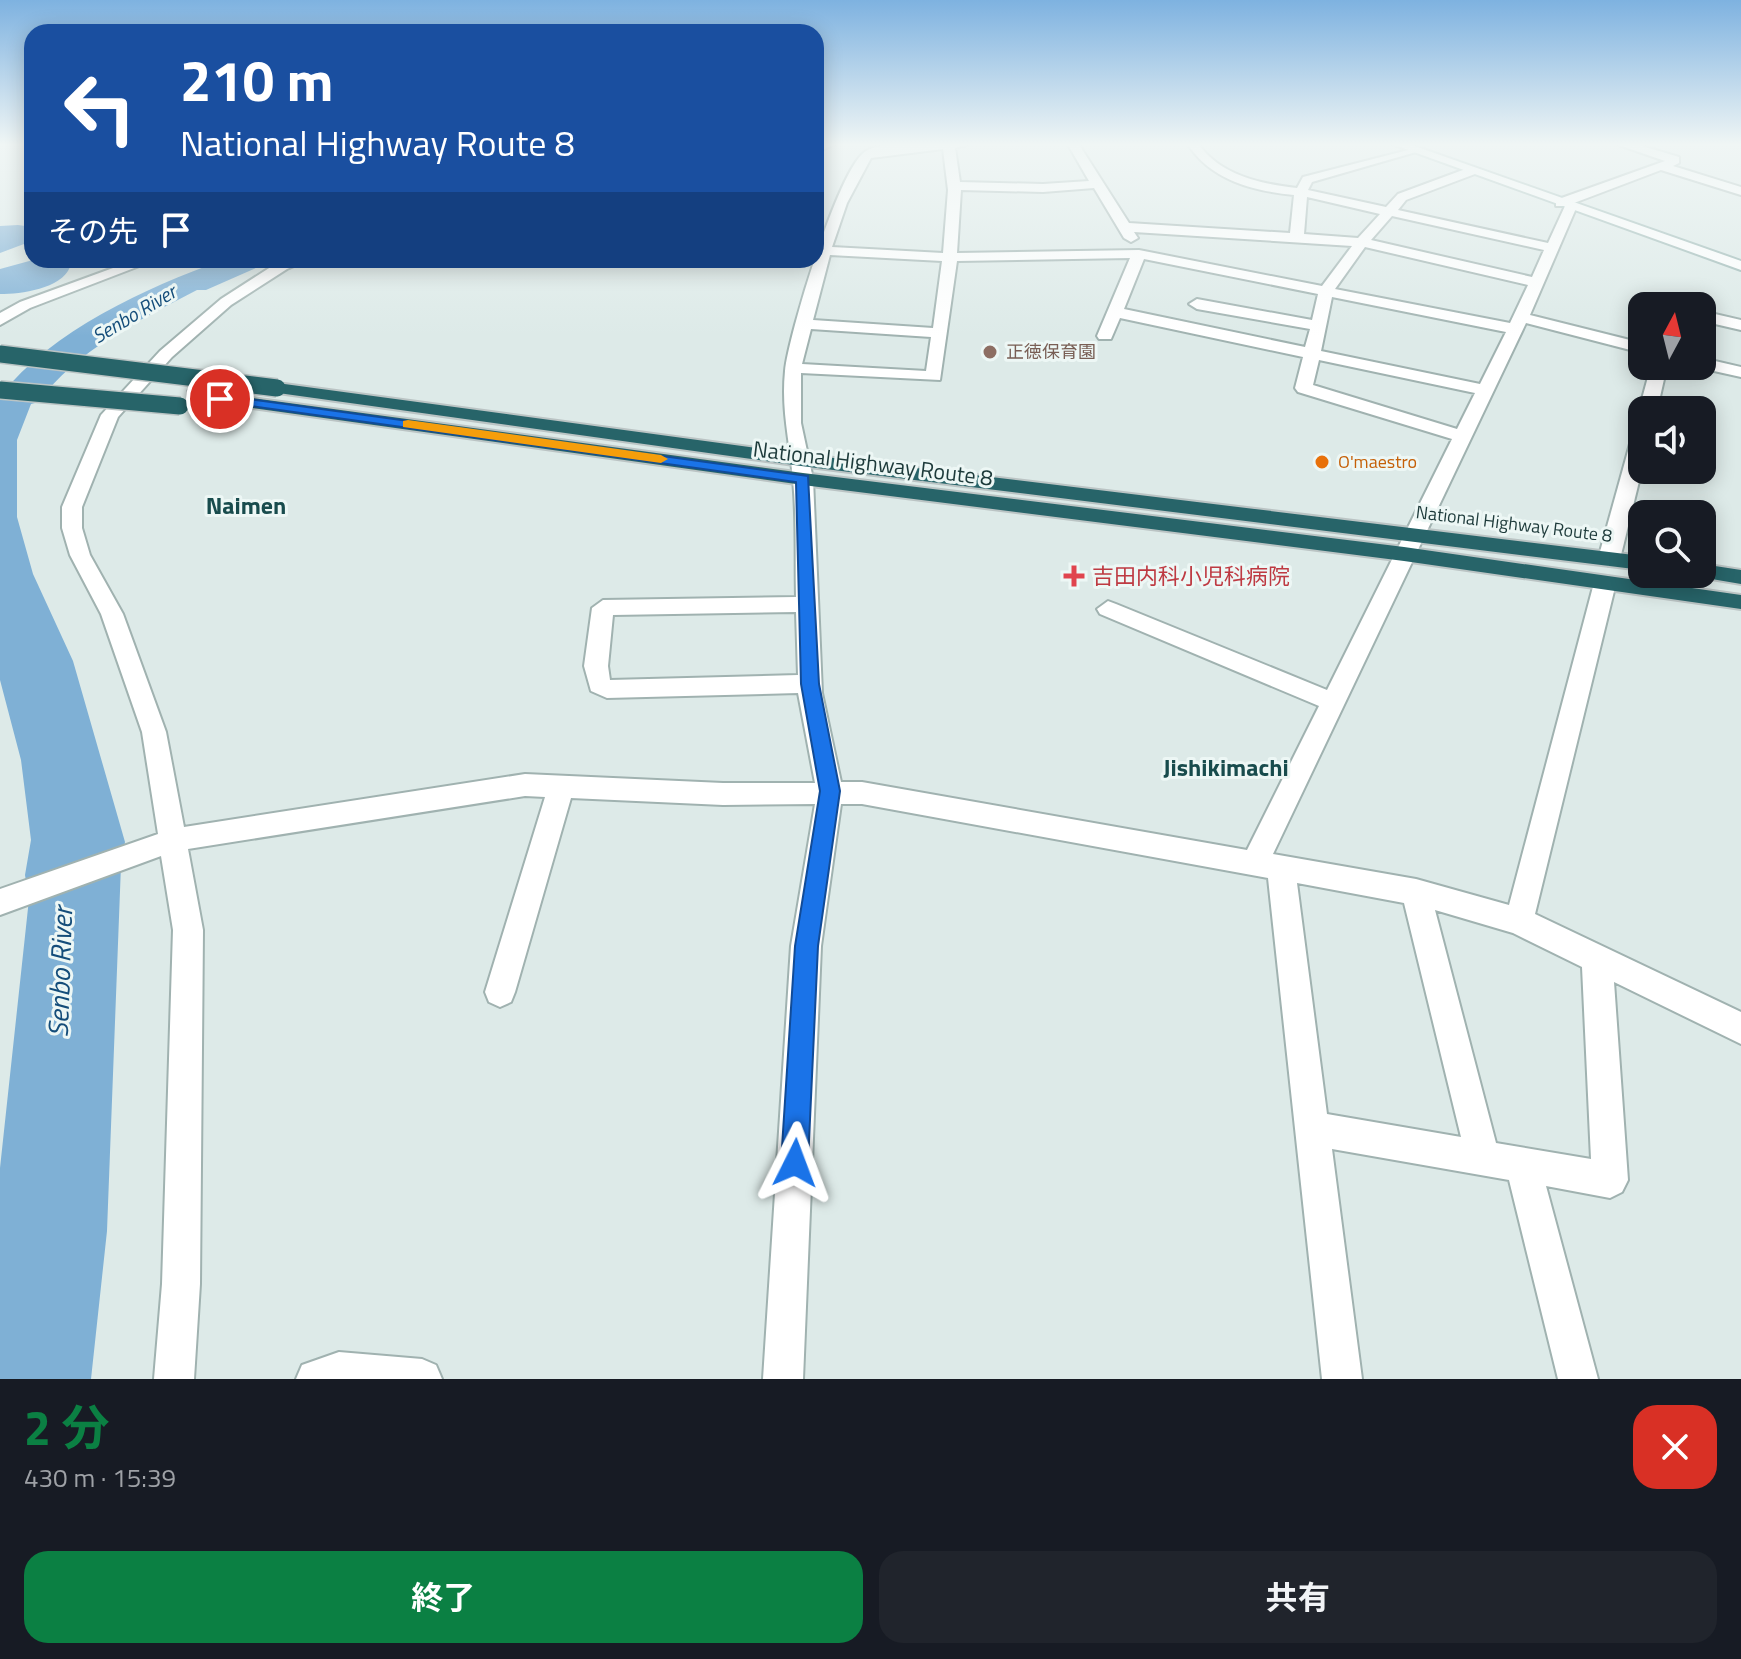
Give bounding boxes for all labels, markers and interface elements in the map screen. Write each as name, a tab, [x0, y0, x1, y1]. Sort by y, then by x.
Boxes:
text: 210 m	[180, 38, 333, 123]
icon: left	[48, 56, 152, 160]
text: National Highway Route 8	[180, 115, 575, 170]
text: その先	[48, 208, 138, 254]
icon: arrive	[154, 208, 198, 252]
water label: Senbo River	[86, 275, 184, 351]
north arrow	[1628, 292, 1716, 380]
map controls	[1628, 292, 1716, 588]
place label: 正徳保育園	[1006, 338, 1096, 365]
marker: 正徳保育園	[981, 343, 999, 361]
pin	[186, 365, 254, 433]
icon: arrive	[198, 377, 242, 421]
button: sound	[1628, 396, 1716, 484]
street label: National Highway Route 8	[751, 431, 995, 495]
place label: O'maestro	[1338, 448, 1417, 475]
marker: O'maestro	[1313, 453, 1331, 471]
district label: Naimen	[206, 487, 286, 523]
street label: National Highway Route 8	[1414, 498, 1614, 549]
button: search	[1628, 500, 1716, 588]
place label: 吉田内科小児科病院	[1092, 559, 1290, 593]
marker: 吉田内科小児科病院	[1063, 565, 1085, 587]
district label: Jishikimachi	[1163, 749, 1289, 785]
water label: Senbo River	[36, 903, 83, 1038]
position arrow	[753, 1121, 837, 1205]
text: 2 分	[24, 1391, 109, 1464]
button: close	[1633, 1405, 1717, 1489]
text: 430 m · 15:39	[24, 1458, 176, 1497]
button: 終了	[24, 1551, 863, 1643]
button: 共有	[879, 1551, 1717, 1643]

